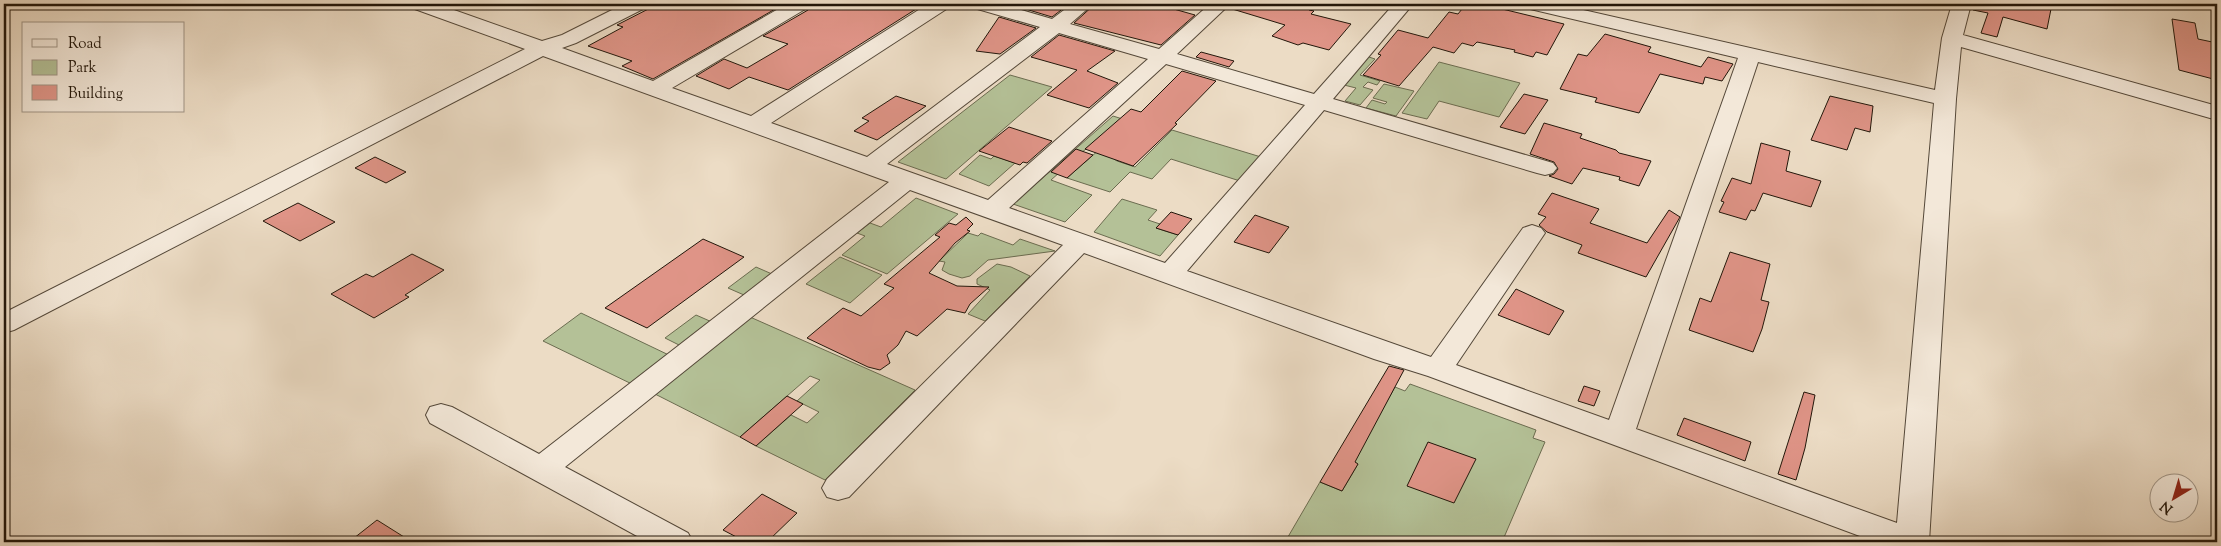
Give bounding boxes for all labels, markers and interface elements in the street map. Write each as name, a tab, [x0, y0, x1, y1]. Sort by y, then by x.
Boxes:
legend	[22, 22, 185, 112]
text: Road	[68, 34, 102, 55]
text: Park	[68, 58, 97, 79]
text: Building	[68, 84, 123, 105]
north arrow	[2148, 474, 2198, 524]
text: N	[2157, 495, 2178, 518]

